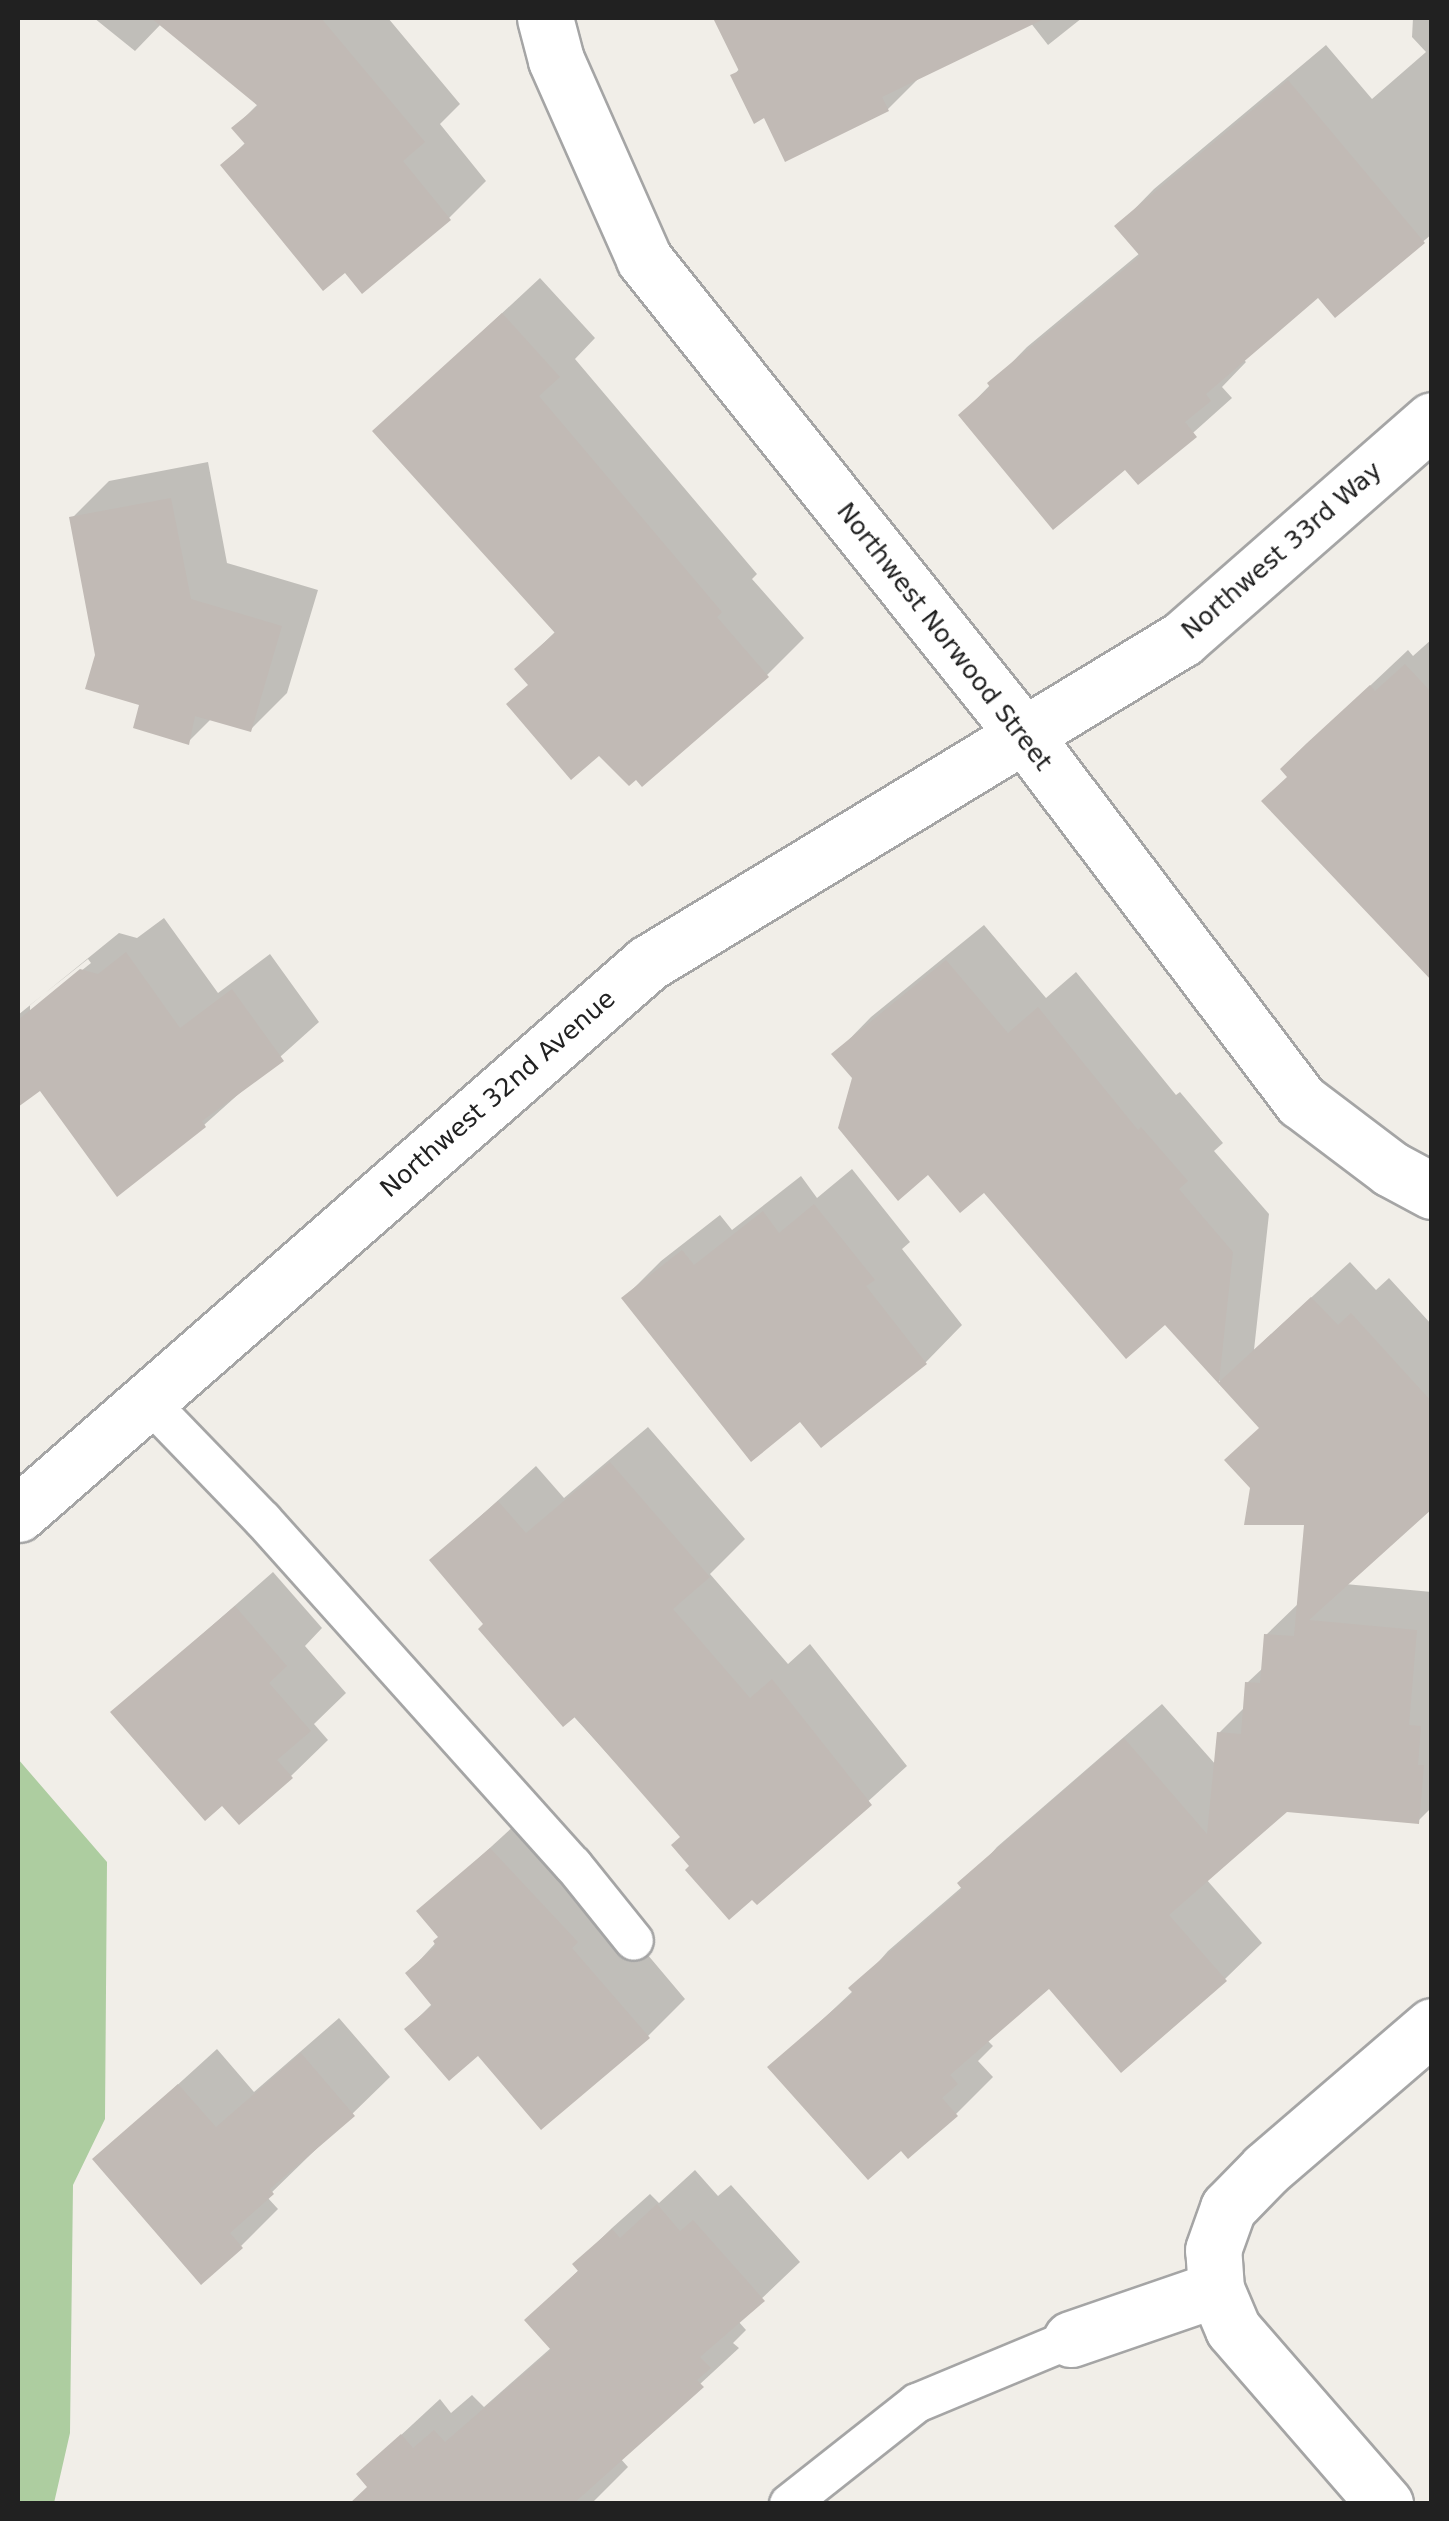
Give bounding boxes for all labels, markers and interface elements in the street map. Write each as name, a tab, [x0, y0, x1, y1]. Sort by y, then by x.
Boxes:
street label: Northwest 33rd Way	[1176, 456, 1388, 646]
street label: Northwest Norwood Street	[830, 497, 1058, 777]
street label: Northwest 32nd Avenue	[375, 984, 621, 1204]

